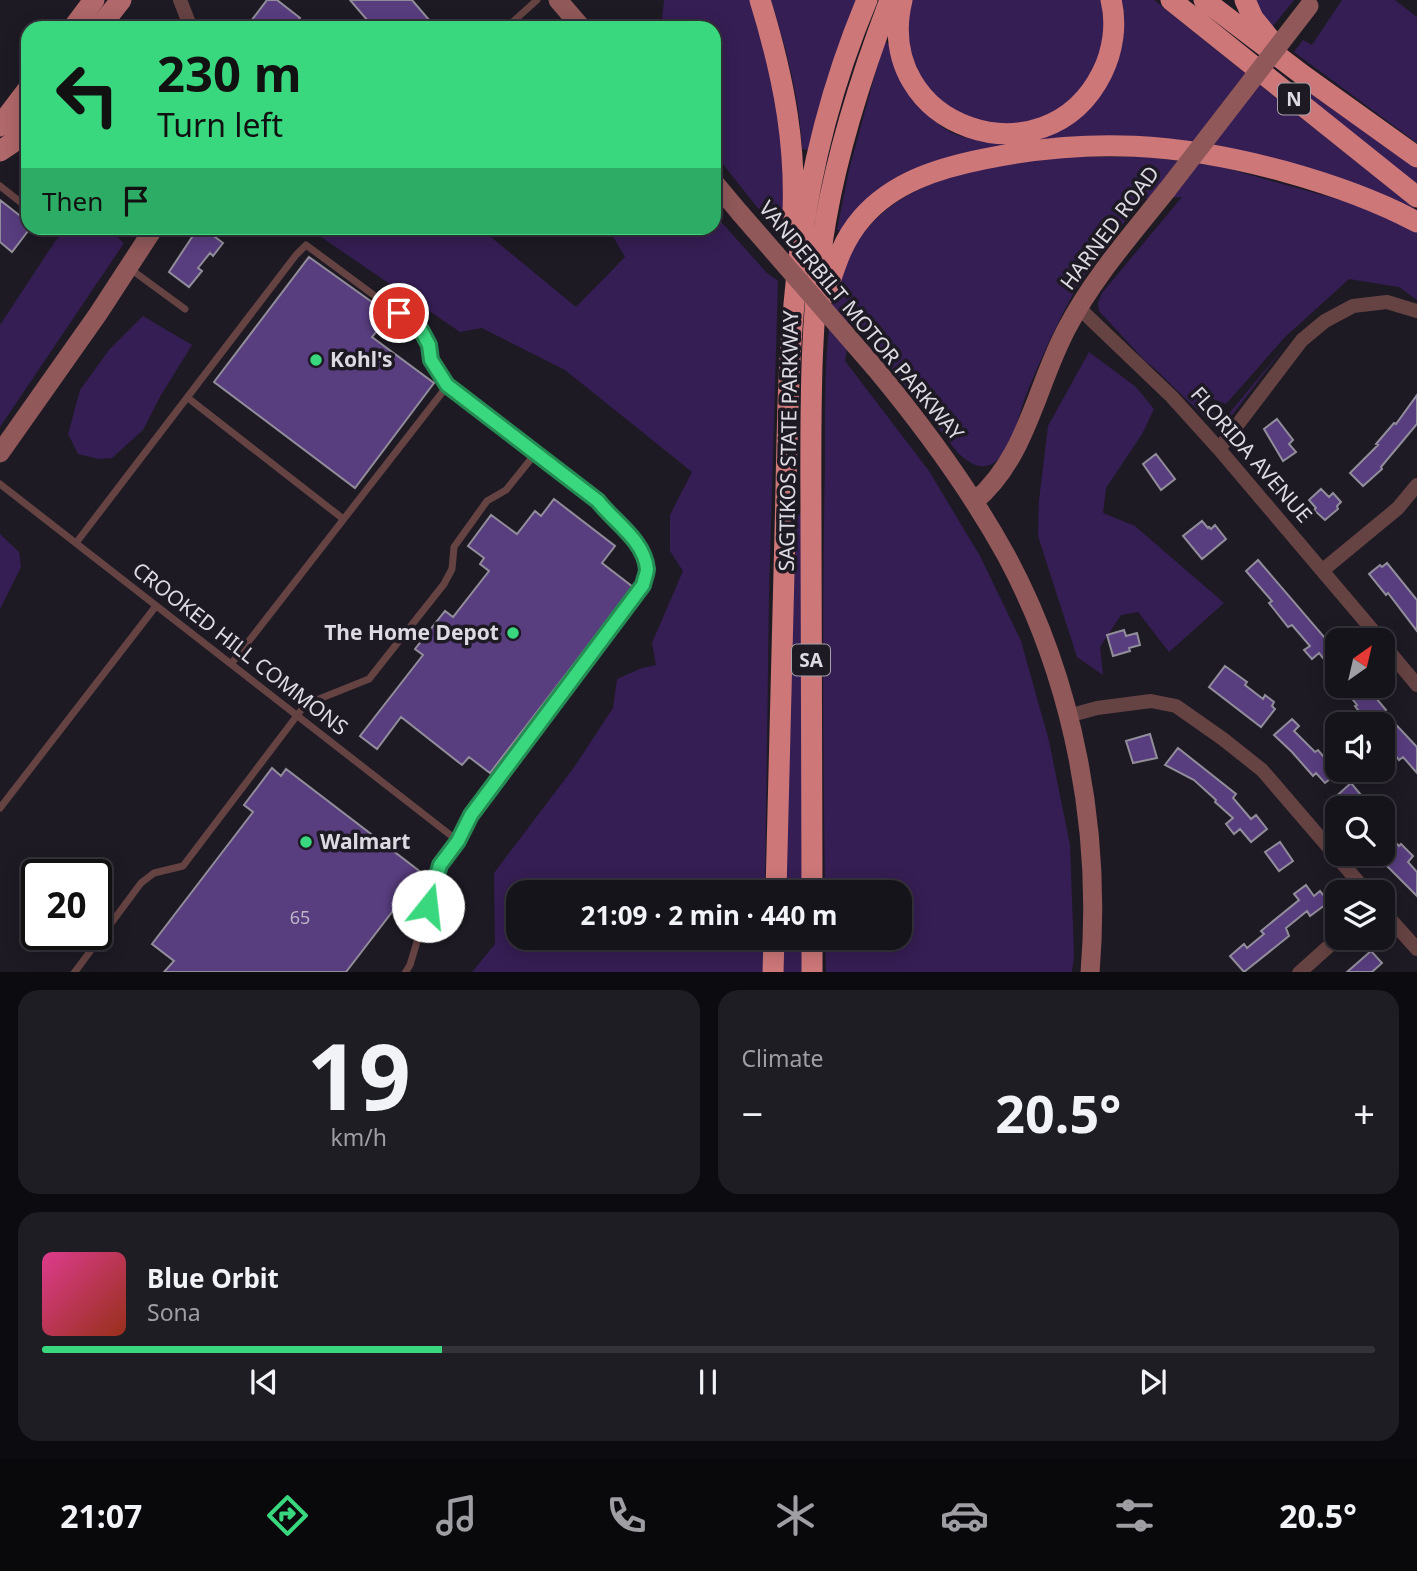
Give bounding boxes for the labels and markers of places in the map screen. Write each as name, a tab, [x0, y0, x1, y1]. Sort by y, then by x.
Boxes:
pin	[369, 283, 429, 343]
place label: Kohl's	[330, 345, 392, 373]
marker: Kohl's	[308, 352, 324, 368]
place label: The Home Depot	[324, 618, 499, 646]
marker: The Home Depot	[505, 625, 521, 641]
place label: Walmart	[320, 827, 410, 855]
marker: Walmart	[298, 834, 314, 850]

